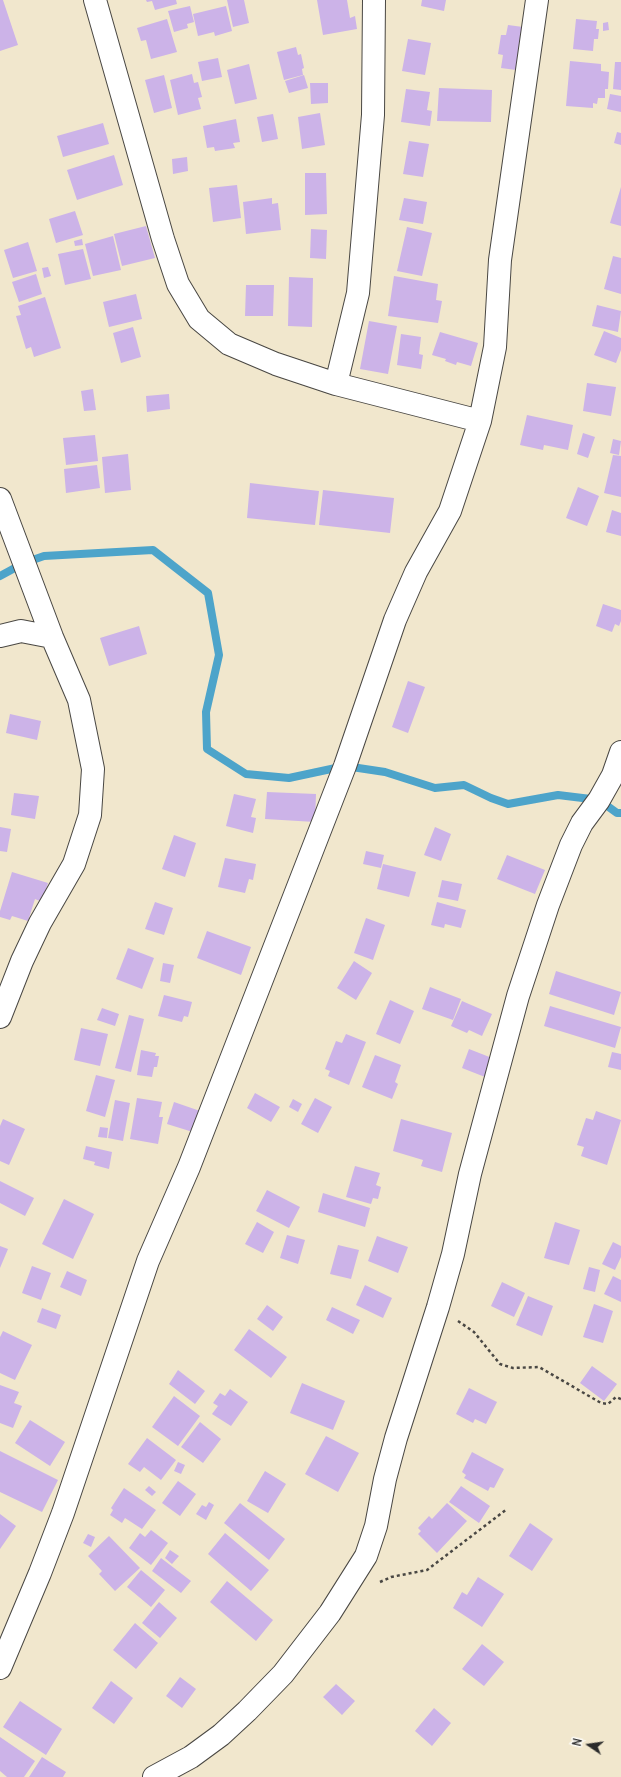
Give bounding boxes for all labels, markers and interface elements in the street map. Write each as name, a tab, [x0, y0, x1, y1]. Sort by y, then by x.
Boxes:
north arrow	[569, 1725, 609, 1765]
text: N	[570, 1737, 585, 1748]

